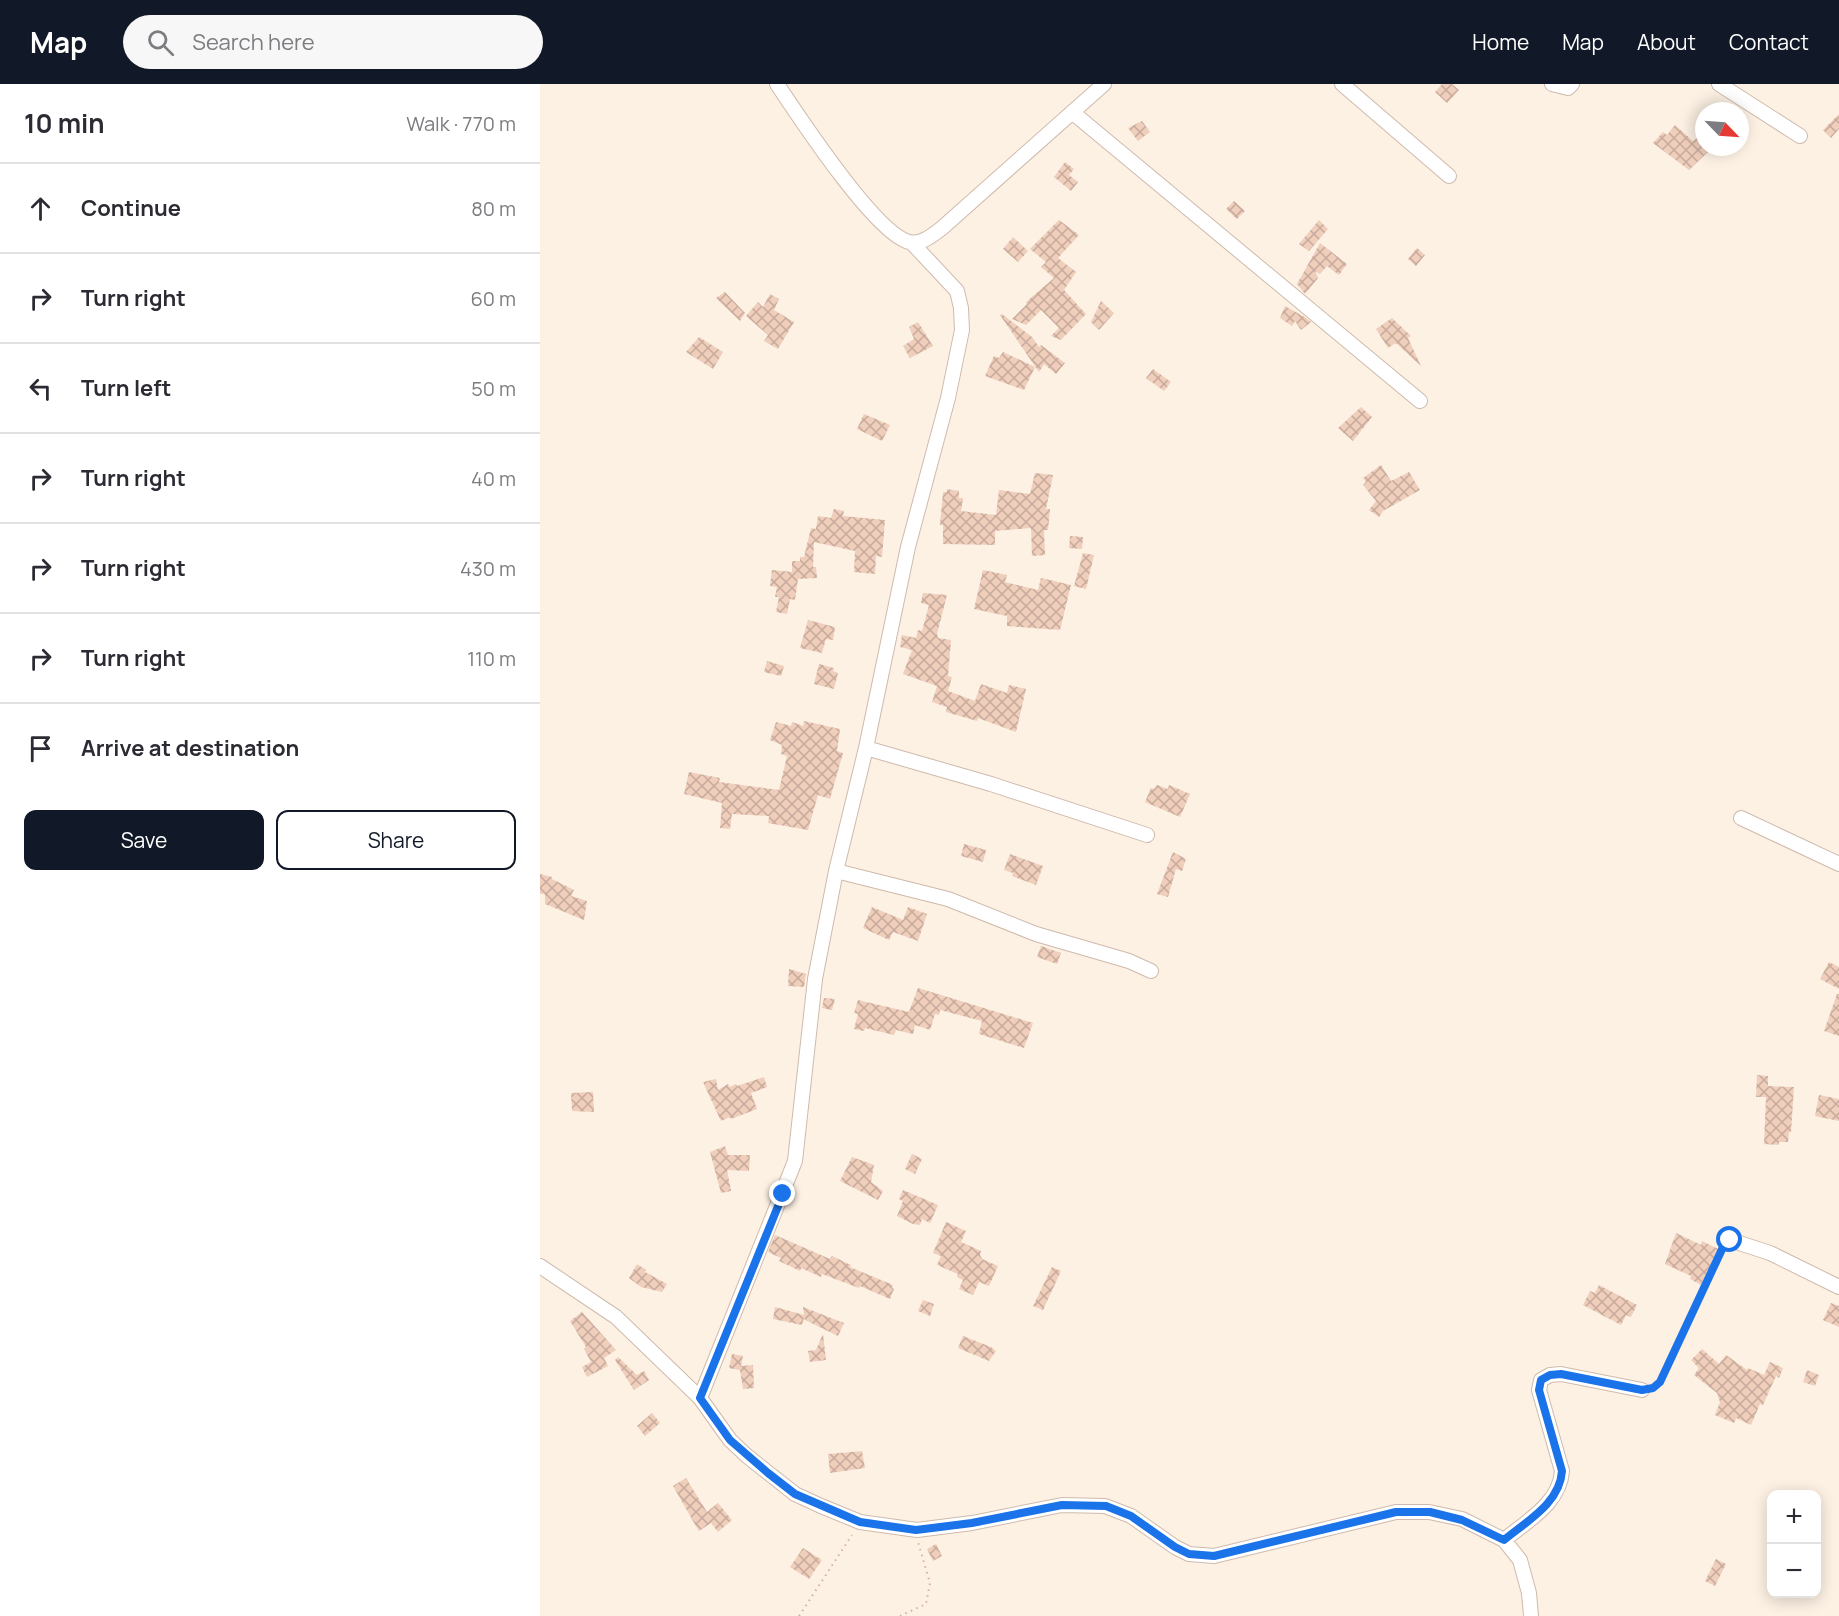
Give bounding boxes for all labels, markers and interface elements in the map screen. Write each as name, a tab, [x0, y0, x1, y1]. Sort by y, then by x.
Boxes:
search box	[123, 15, 543, 69]
text: Map	[30, 23, 87, 61]
icon: search	[144, 26, 177, 59]
text: Search here	[192, 27, 315, 57]
text: Home	[1472, 28, 1529, 56]
text: Map	[1562, 28, 1604, 56]
text: About	[1637, 28, 1696, 56]
text: Contact	[1729, 28, 1809, 56]
north arrow	[1695, 102, 1749, 156]
text: 10 min	[24, 105, 105, 141]
text: Walk · 770 m	[406, 110, 516, 137]
icon: ahead	[24, 192, 57, 225]
text: Continue	[81, 193, 181, 223]
text: 80 m	[471, 195, 516, 222]
icon: right	[24, 282, 57, 315]
text: Turn right	[81, 283, 186, 313]
text: 60 m	[470, 285, 516, 312]
icon: left	[24, 372, 57, 405]
text: Turn left	[81, 373, 171, 403]
text: 50 m	[471, 375, 516, 402]
icon: right	[24, 462, 57, 495]
text: Turn right	[81, 463, 186, 493]
text: 40 m	[471, 465, 516, 492]
icon: right	[24, 552, 57, 585]
text: Turn right	[81, 553, 186, 583]
text: 430 m	[460, 555, 516, 582]
icon: right	[24, 642, 57, 675]
text: Turn right	[81, 643, 186, 673]
text: 110 m	[467, 645, 516, 672]
icon: arrive	[24, 732, 57, 765]
text: Arrive at destination	[81, 733, 299, 763]
button: Save	[24, 810, 264, 870]
button: Share	[276, 810, 516, 870]
route end	[769, 1180, 795, 1206]
route start	[1716, 1226, 1742, 1252]
map controls	[1767, 1490, 1821, 1598]
button: +	[1767, 1490, 1821, 1544]
button: −	[1767, 1544, 1821, 1598]

